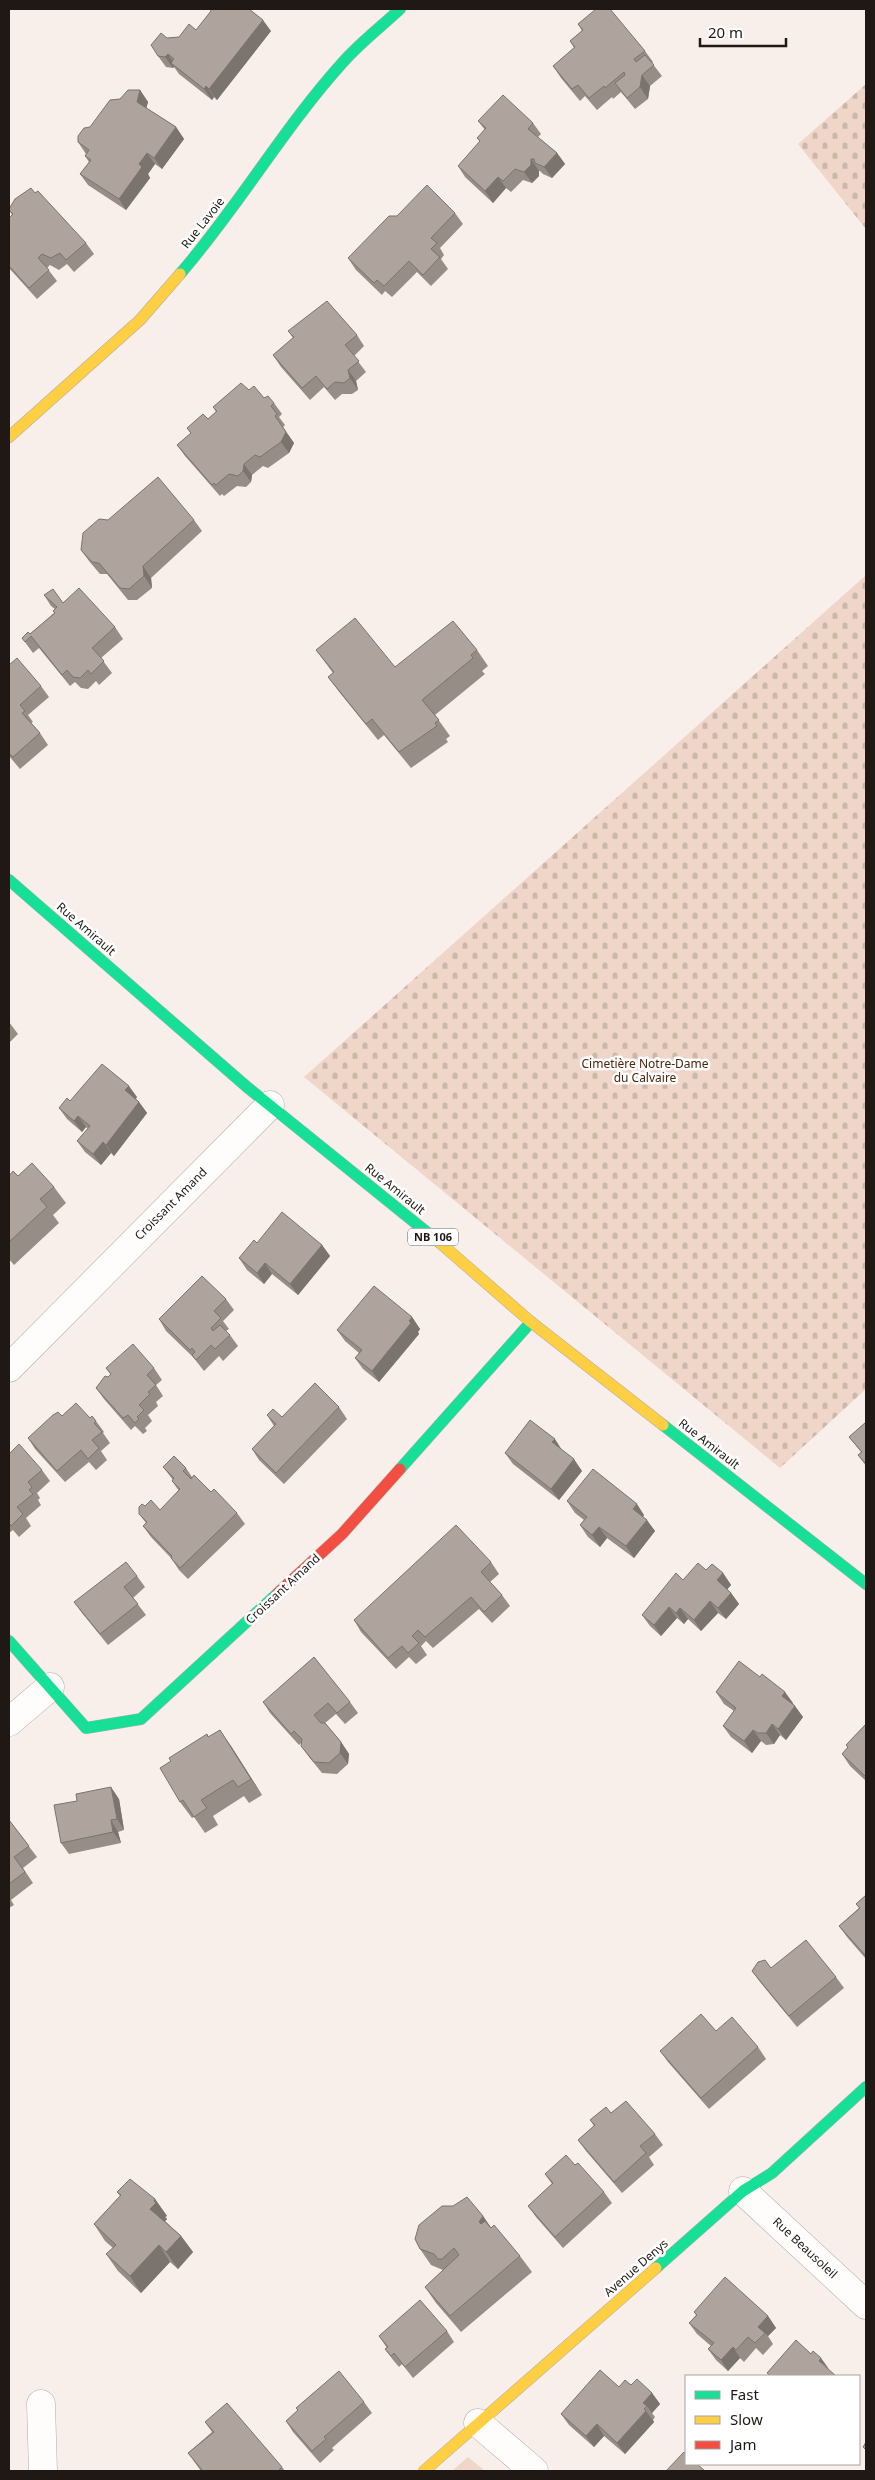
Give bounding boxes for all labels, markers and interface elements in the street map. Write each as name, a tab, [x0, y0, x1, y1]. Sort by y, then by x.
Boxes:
scale bar	[700, 15, 786, 47]
text: 20 m	[708, 22, 743, 42]
street label: Rue Lavoie	[177, 193, 228, 252]
street label: Rue Amirault	[53, 898, 120, 959]
park label: Cimetière Notre-Dame du Calvaire	[581, 1055, 709, 1086]
street label: Rue Amirault	[362, 1159, 430, 1219]
street label: Croissant Amand	[131, 1164, 211, 1244]
road number: NB 106	[408, 1228, 458, 1246]
street label: Rue Amirault	[675, 1414, 744, 1473]
street label: Croissant Amand	[242, 1550, 324, 1628]
street label: Rue Beausoleil	[769, 2213, 841, 2282]
street label: Avenue Denys	[600, 2235, 672, 2300]
legend	[685, 2375, 860, 2465]
text: Fast	[730, 2384, 759, 2404]
text: Slow	[730, 2409, 763, 2429]
text: Jam	[728, 2434, 757, 2454]

